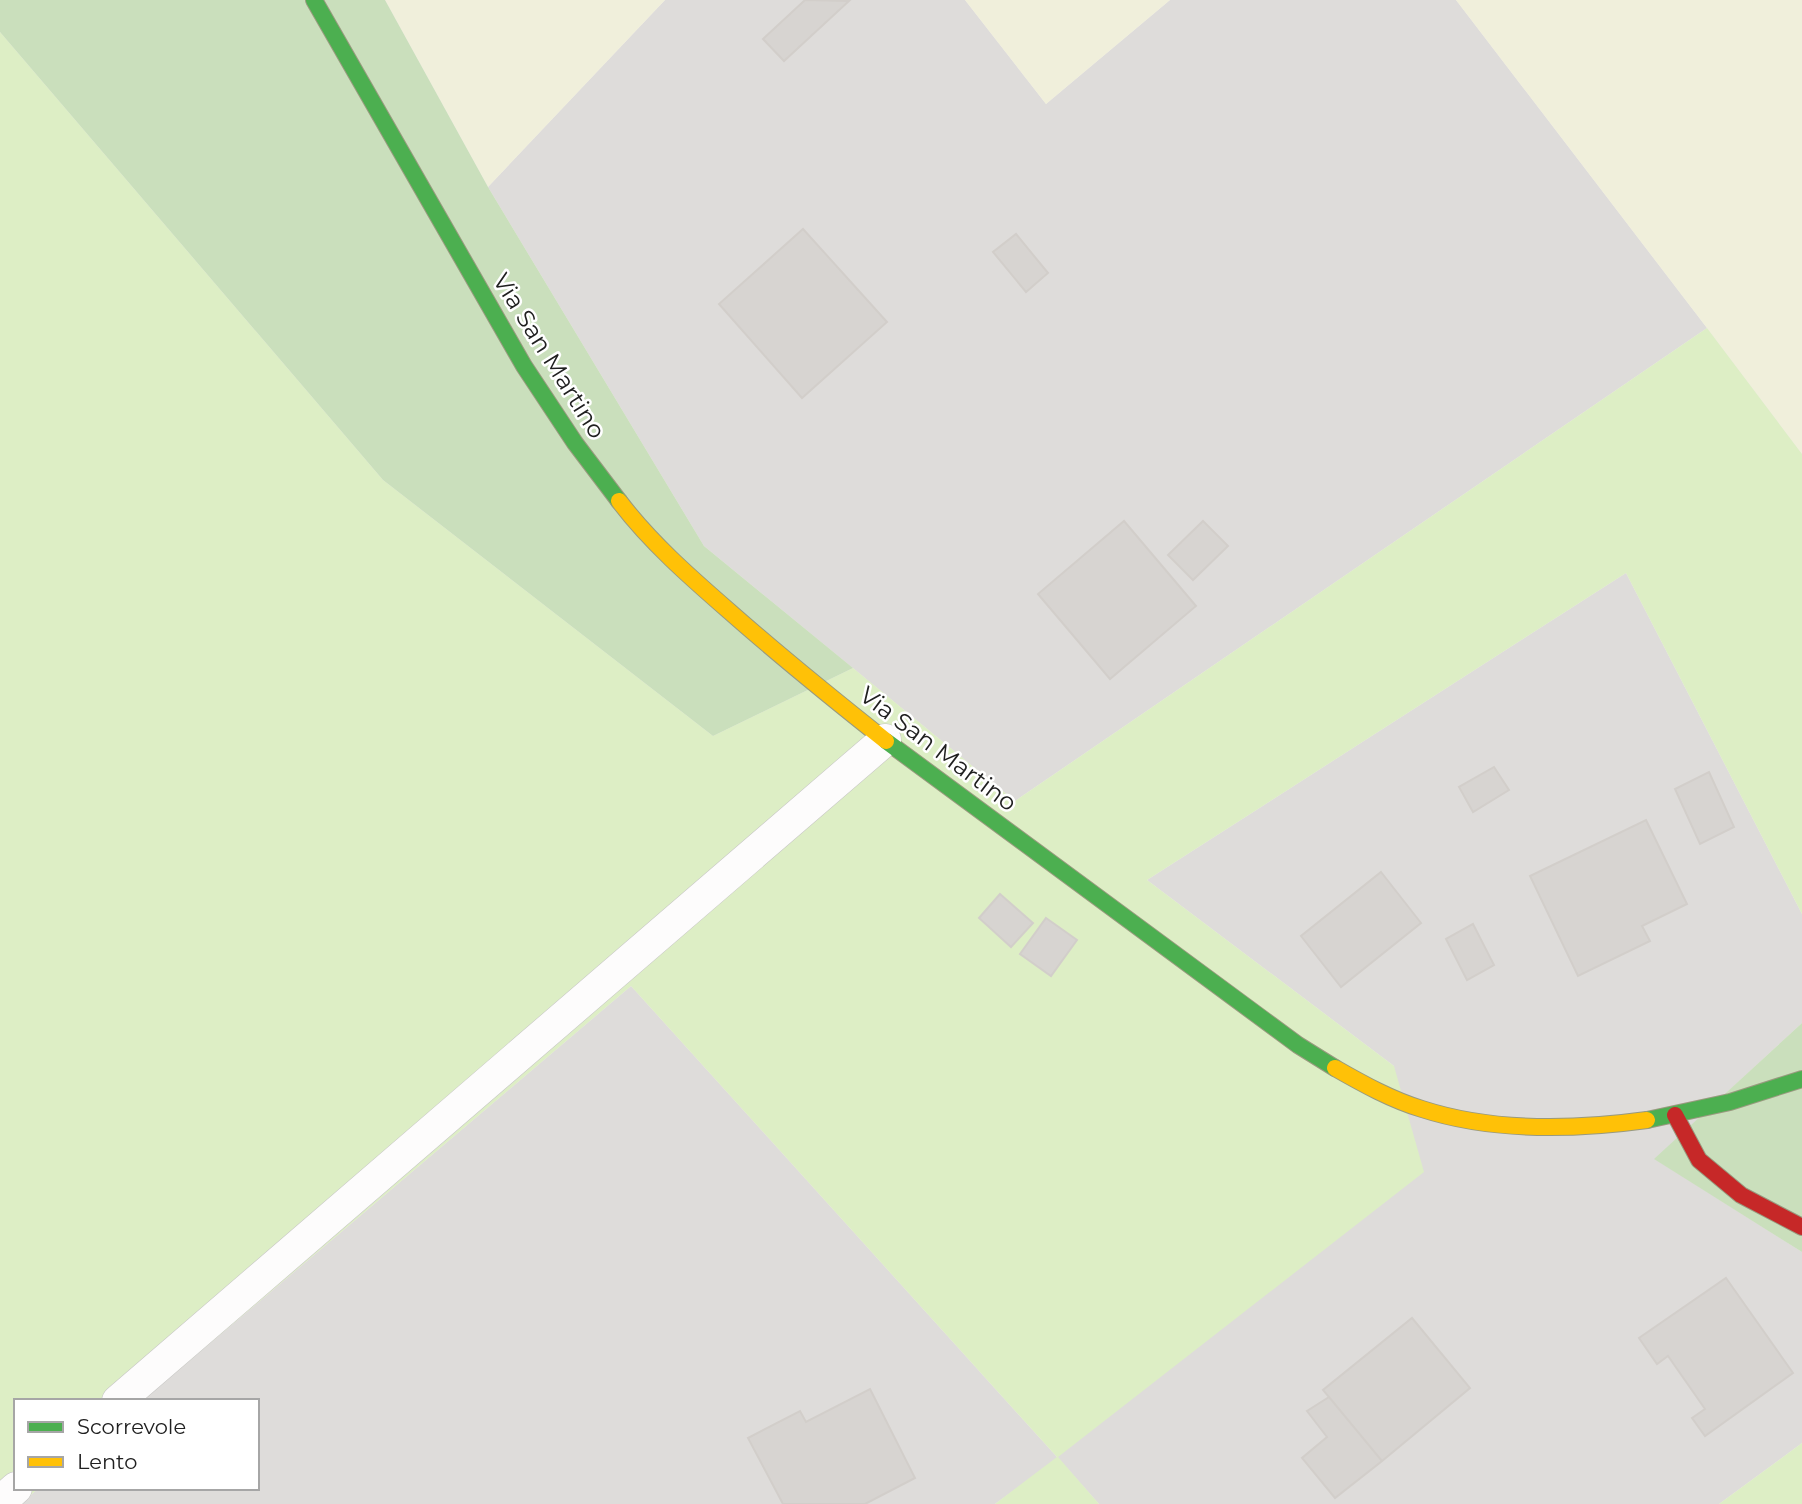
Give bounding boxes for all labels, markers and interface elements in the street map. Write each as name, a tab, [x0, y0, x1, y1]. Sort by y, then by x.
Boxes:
street label: Via San Martino	[487, 268, 612, 444]
street label: Via San Martino	[854, 680, 1023, 817]
legend	[14, 1399, 259, 1490]
text: Scorrevole	[77, 1414, 186, 1439]
text: Lento	[77, 1449, 137, 1474]

